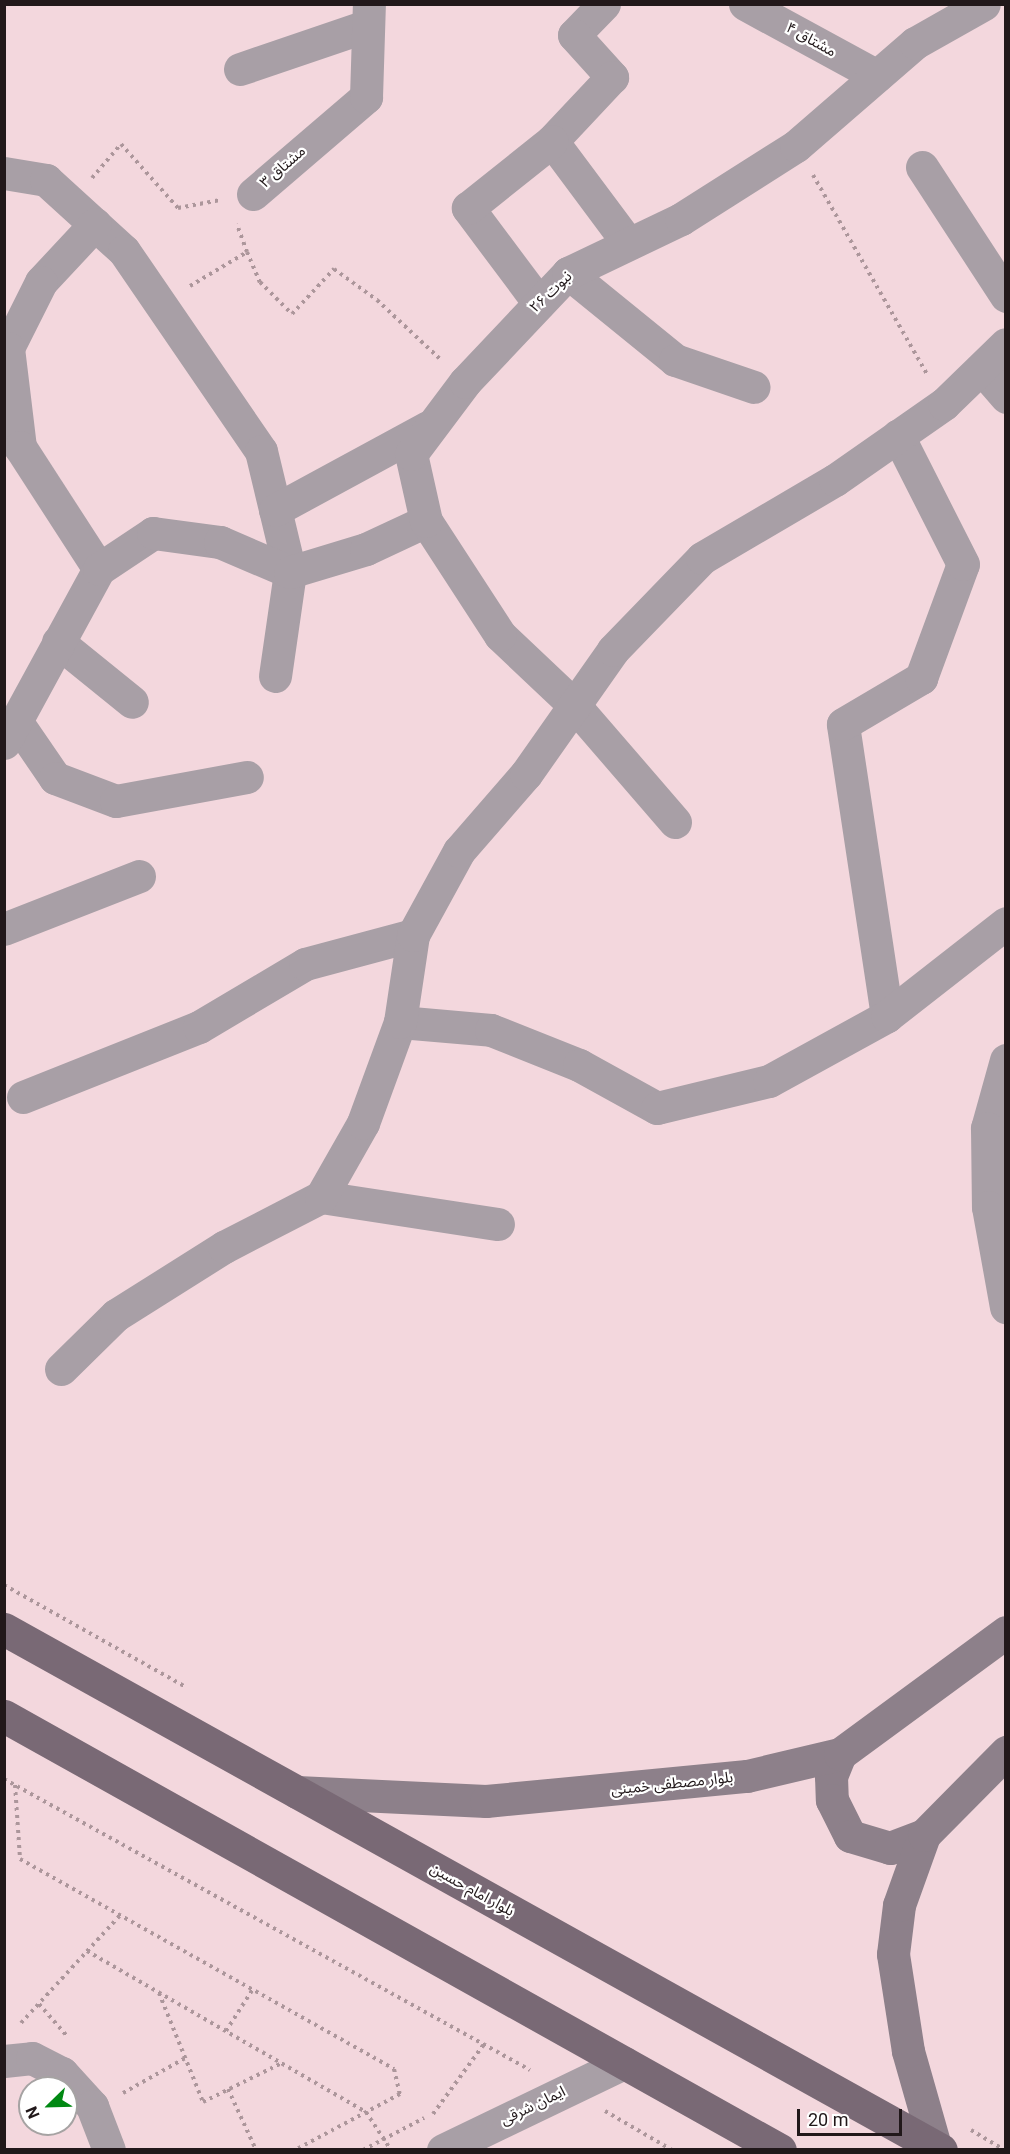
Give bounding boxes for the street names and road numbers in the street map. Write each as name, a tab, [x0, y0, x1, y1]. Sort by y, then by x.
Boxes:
street label: مشتاق ۴	[783, 19, 839, 61]
street label: مشتاق ۳	[257, 142, 309, 192]
street label: نبوت ۲۶	[526, 267, 576, 317]
street label: بلوار مصطفی خمینی	[610, 1769, 734, 1799]
street label: بلوار امام حسین	[427, 1860, 517, 1920]
street label: ایمان شرقی	[498, 2083, 568, 2129]

